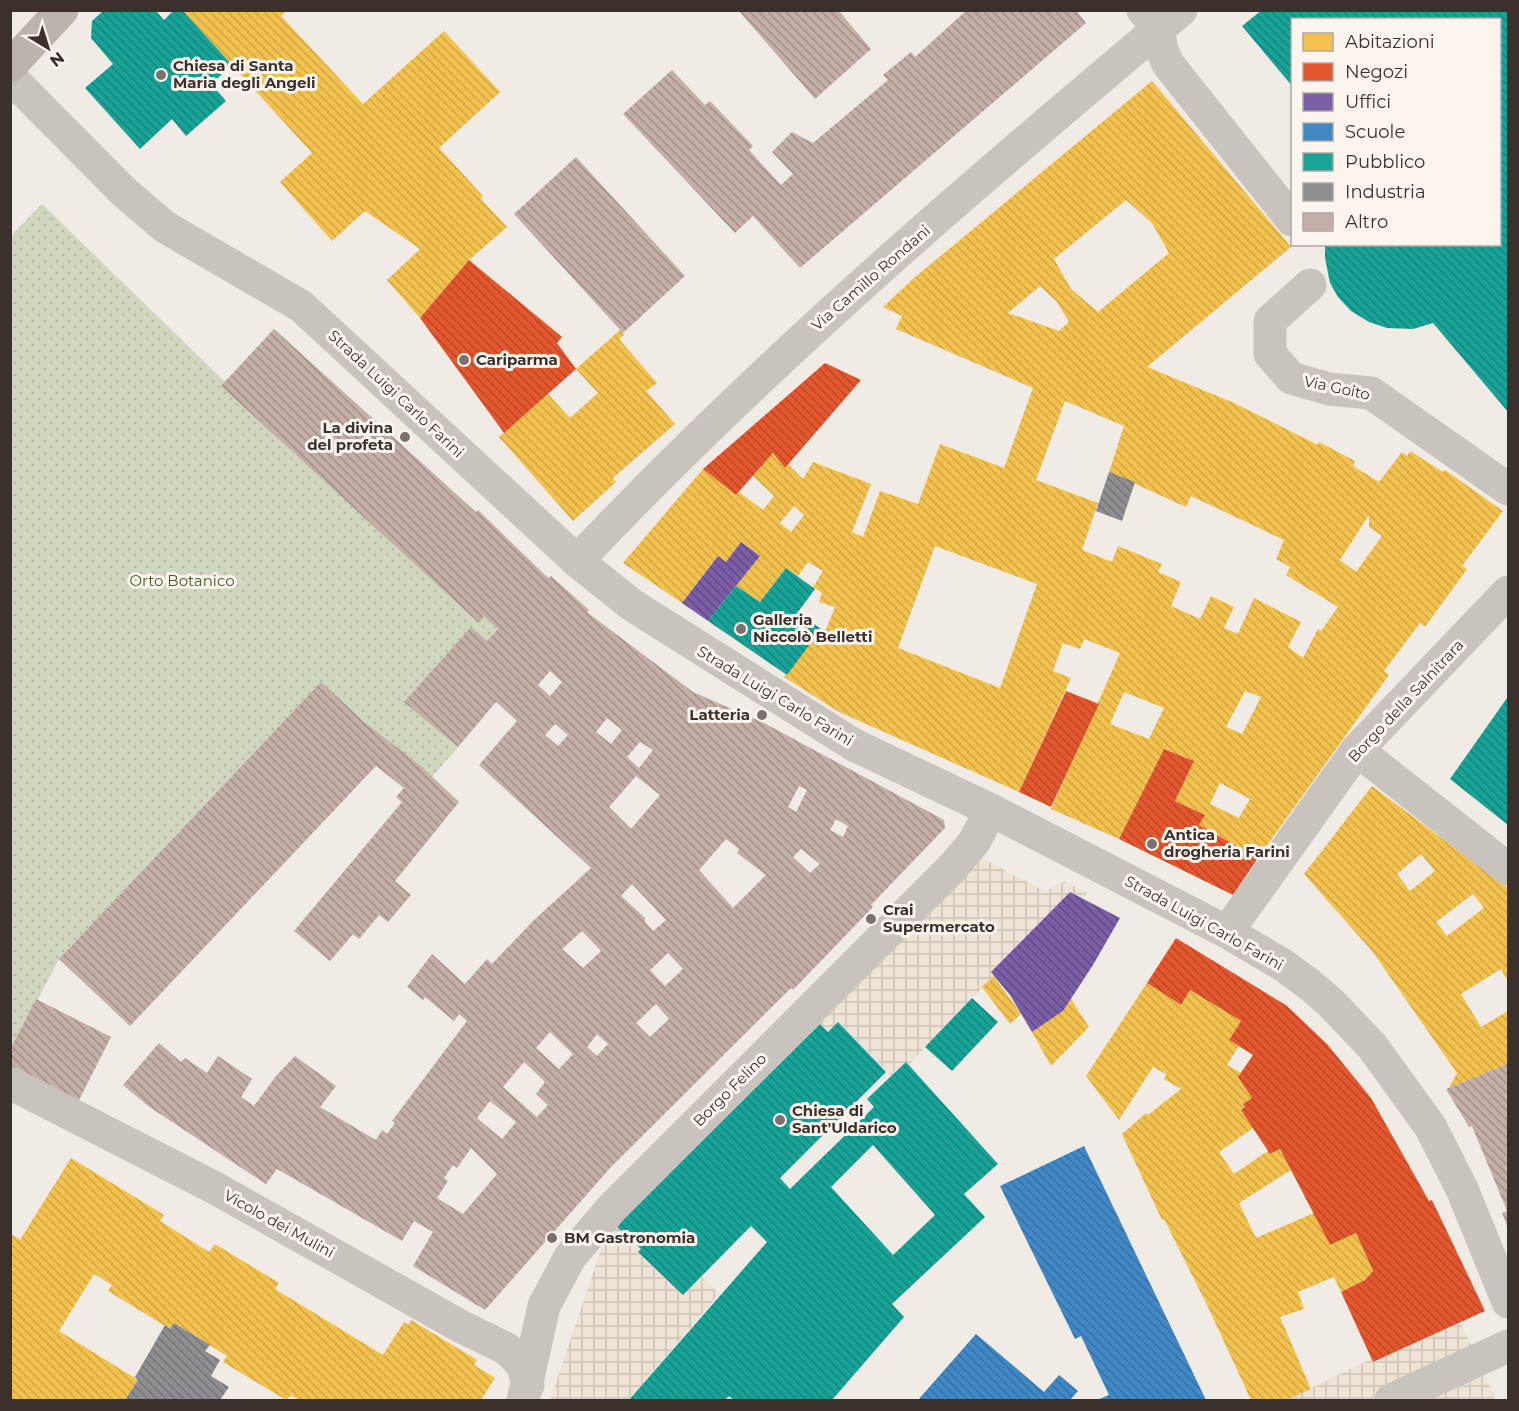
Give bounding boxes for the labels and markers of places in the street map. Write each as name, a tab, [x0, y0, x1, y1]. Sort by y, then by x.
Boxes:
place label: Chiesa di Santa Maria degli Angeli	[173, 56, 316, 92]
marker: Chiesa di Santa Maria degli Angeli	[154, 68, 168, 82]
place label: Cariparma	[476, 350, 558, 369]
marker: Cariparma	[457, 353, 471, 367]
place label: La divina del profeta	[307, 418, 393, 454]
marker: La divina del profeta	[398, 430, 412, 444]
place label: Galleria Niccolò Belletti	[753, 610, 872, 646]
marker: Galleria Niccolò Belletti	[734, 622, 748, 636]
place label: Latteria	[689, 705, 750, 724]
marker: Latteria	[755, 708, 769, 722]
place label: Antica drogheria Farini	[1163, 825, 1290, 861]
marker: Antica drogheria Farini	[1145, 837, 1159, 851]
place label: Crai Supermercato	[883, 900, 995, 936]
marker: Crai Supermercato	[864, 912, 878, 926]
place label: Chiesa di Sant'Uldarico	[792, 1101, 897, 1137]
marker: Chiesa di Sant'Uldarico	[773, 1113, 787, 1127]
place label: BM Gastronomia	[564, 1228, 695, 1247]
marker: BM Gastronomia	[545, 1231, 559, 1245]

